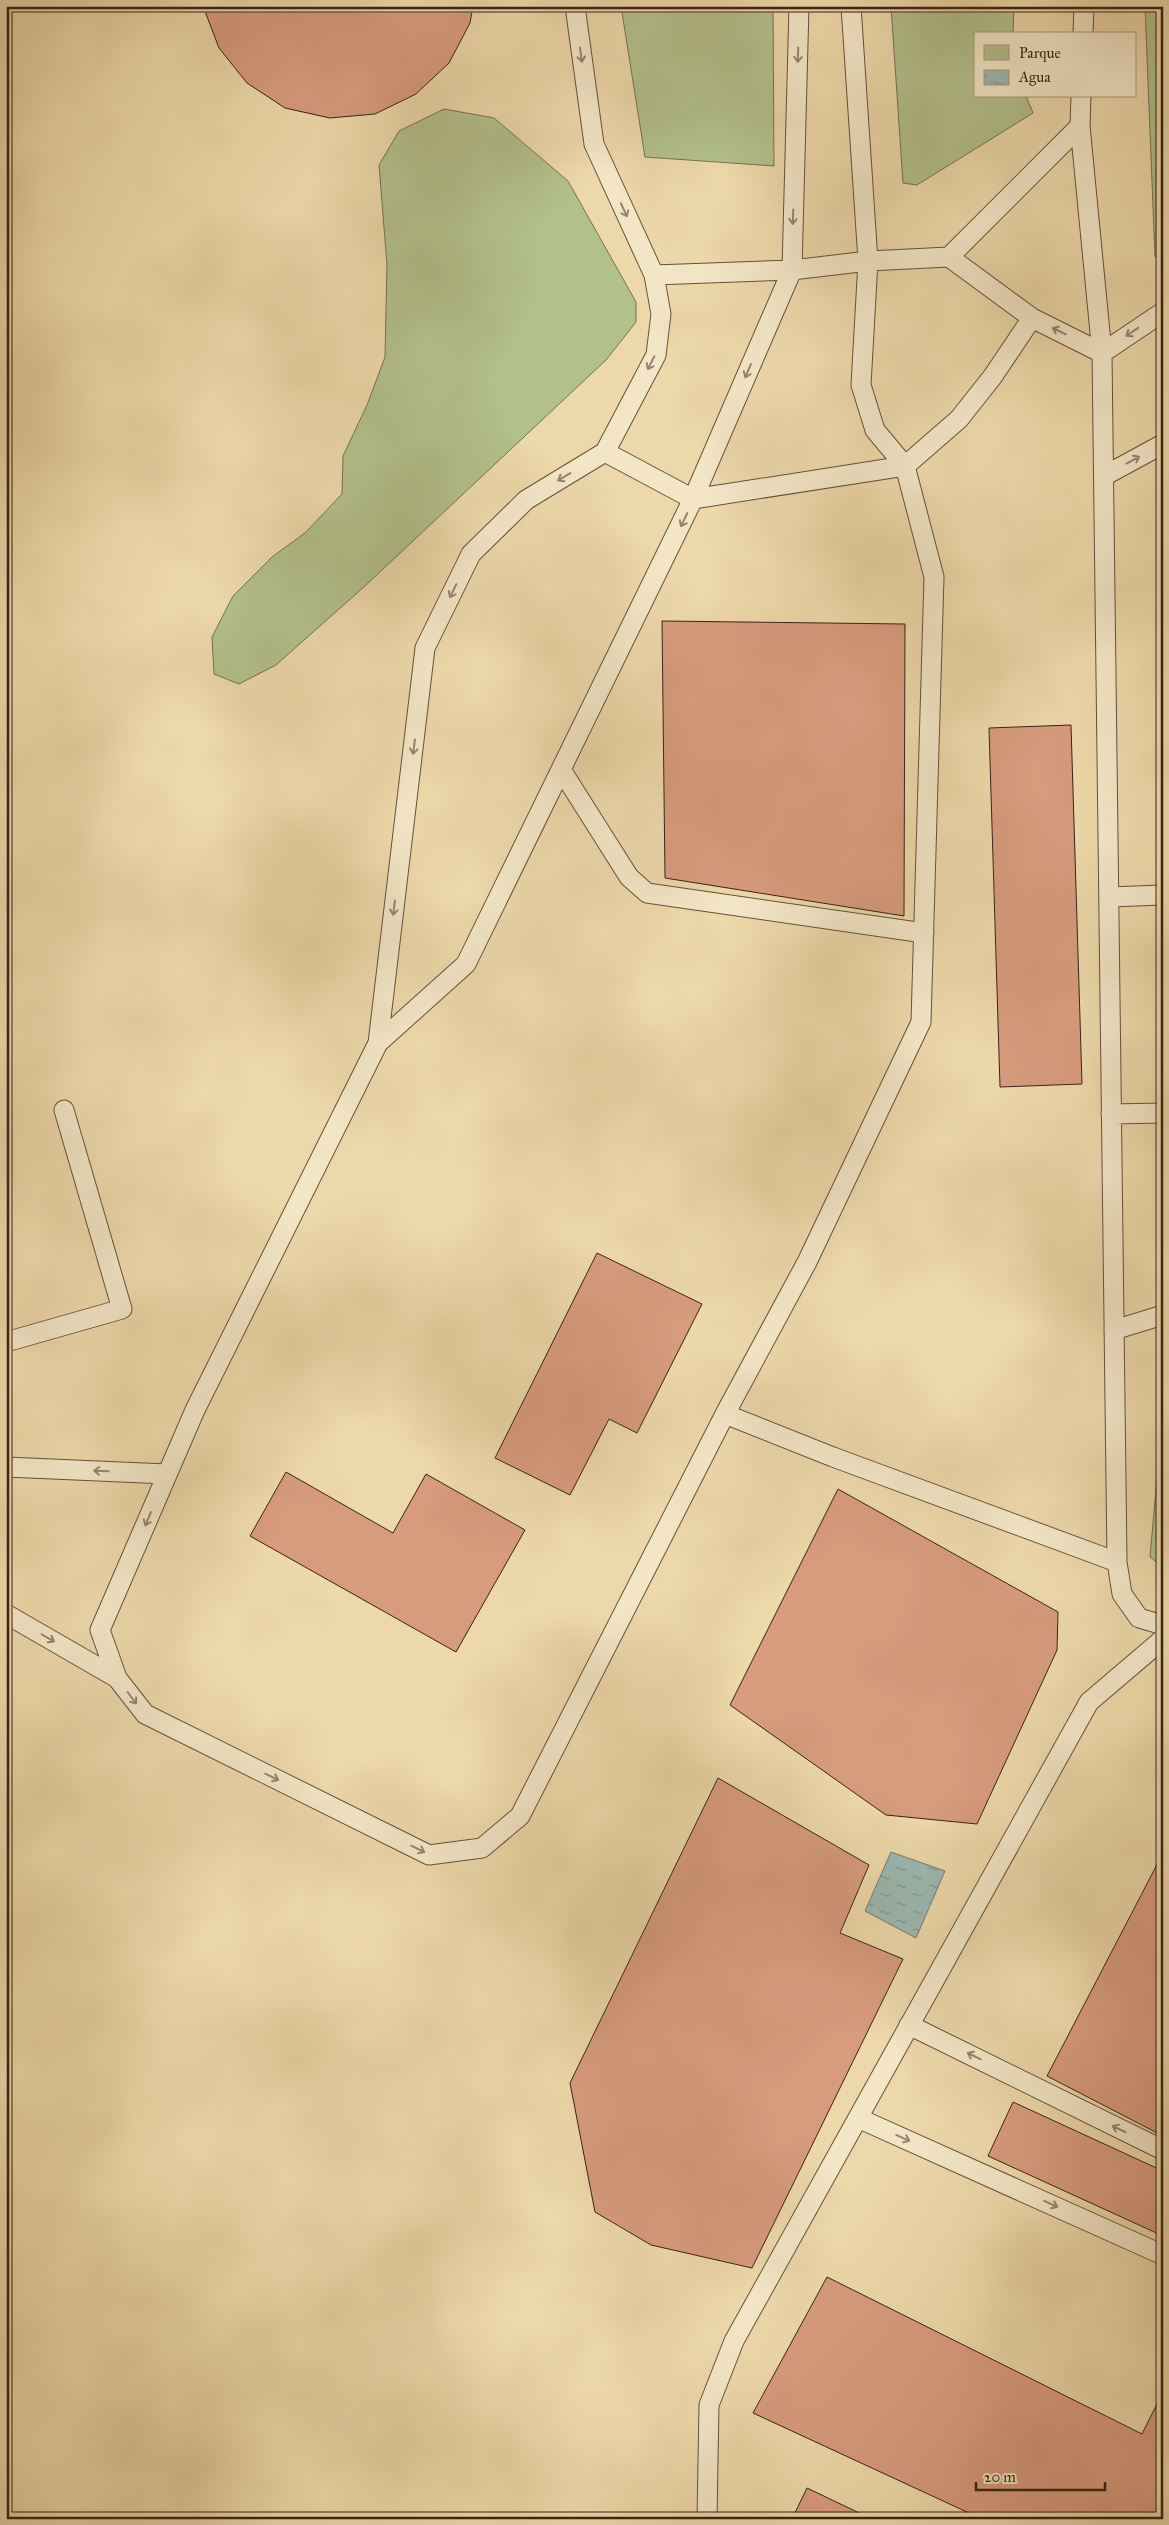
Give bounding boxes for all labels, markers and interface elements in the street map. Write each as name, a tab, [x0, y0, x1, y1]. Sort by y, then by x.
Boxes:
legend	[974, 32, 1136, 98]
text: Parque	[1019, 44, 1061, 63]
one-way arrow	[577, 46, 587, 62]
one-way arrow	[793, 46, 803, 63]
text: Agua	[1018, 68, 1051, 86]
one-way arrow	[619, 202, 629, 217]
one-way arrow	[788, 209, 798, 225]
one-way arrow	[1051, 326, 1066, 336]
one-way arrow	[1126, 327, 1140, 337]
one-way arrow	[646, 356, 656, 371]
one-way arrow	[743, 363, 753, 378]
one-way arrow	[1125, 455, 1140, 464]
one-way arrow	[557, 473, 571, 483]
one-way arrow	[678, 512, 688, 527]
one-way arrow	[447, 583, 457, 598]
one-way arrow	[409, 738, 419, 754]
one-way arrow	[389, 900, 399, 916]
one-way arrow	[93, 1466, 110, 1476]
one-way arrow	[142, 1511, 151, 1526]
one-way arrow	[41, 1634, 55, 1644]
one-way arrow	[127, 1691, 138, 1704]
one-way arrow	[264, 1773, 279, 1782]
one-way arrow	[410, 1845, 425, 1854]
one-way arrow	[966, 2051, 981, 2061]
one-way arrow	[1112, 2124, 1127, 2133]
one-way arrow	[895, 2133, 910, 2143]
one-way arrow	[1043, 2200, 1058, 2210]
scale bar	[976, 2460, 1105, 2492]
text: 20 m	[984, 2468, 1016, 2486]

